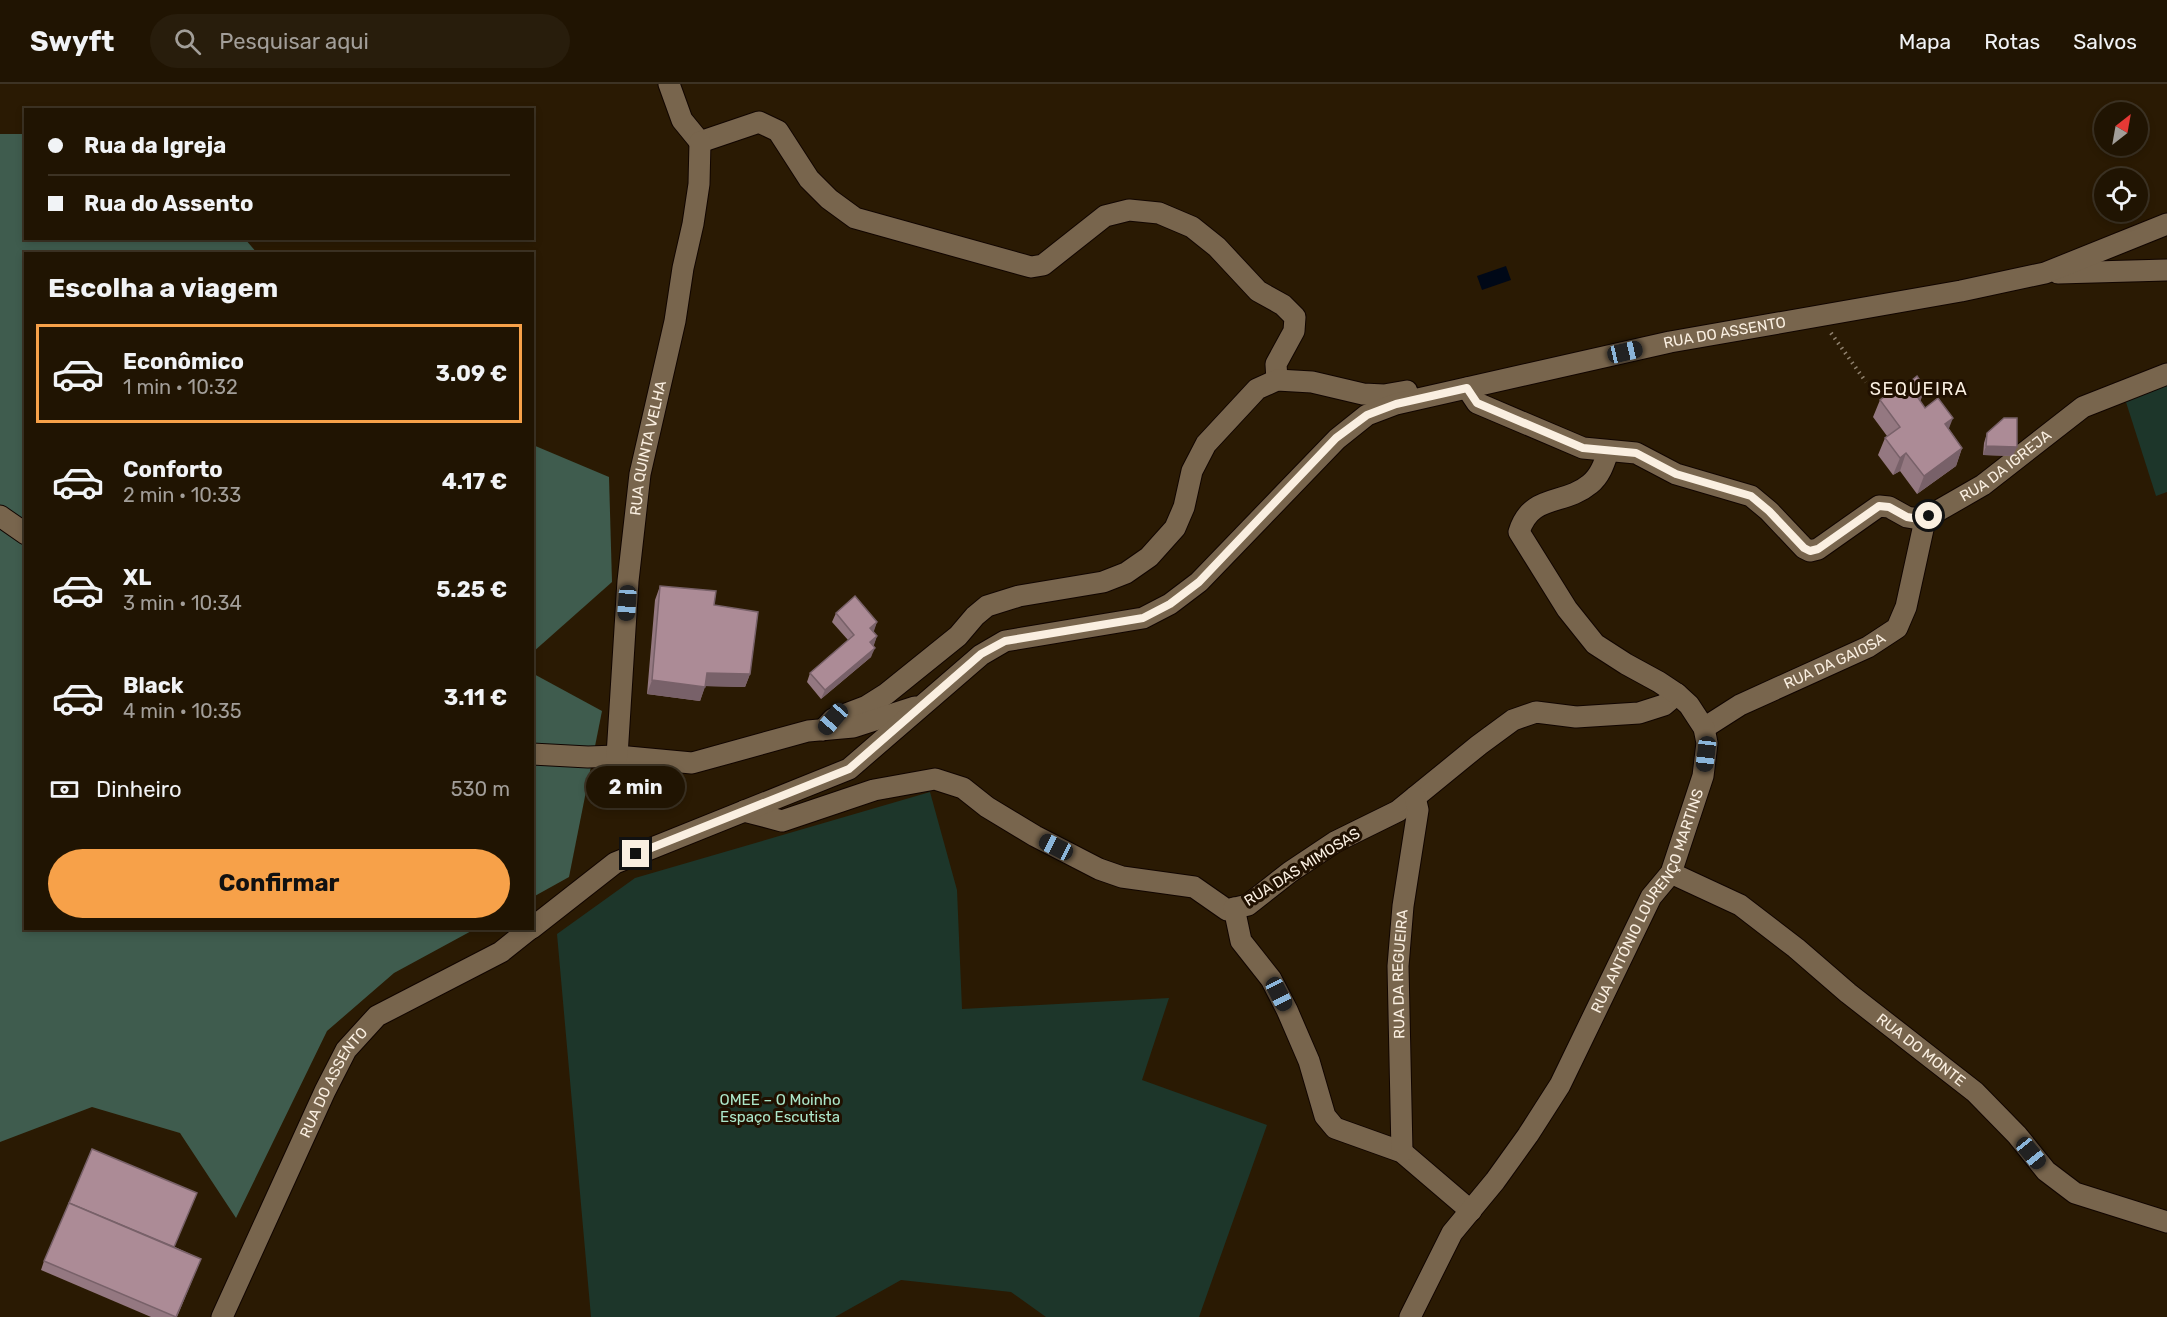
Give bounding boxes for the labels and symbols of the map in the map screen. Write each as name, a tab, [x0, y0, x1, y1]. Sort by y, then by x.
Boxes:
north arrow	[2094, 102, 2148, 156]
street label: RUA DO ASSENTO	[1662, 313, 1787, 352]
car	[1605, 339, 1645, 365]
district label: SEQUEIRA	[1870, 378, 1968, 400]
street label: RUA QUINTA VELHA	[626, 379, 670, 516]
street label: RUA DA IGREJA	[1957, 426, 2055, 505]
route start	[1915, 502, 1942, 529]
car	[617, 584, 637, 622]
street label: RUA DA GAIOSA	[1781, 629, 1889, 693]
car	[814, 700, 852, 738]
car	[1695, 735, 1717, 773]
callout: 2 min	[586, 767, 686, 809]
street label: RUA ANTÓNIO LOURENÇO MARTINS	[1587, 787, 1707, 1016]
street label: RUA DAS MIMOSAS	[1241, 824, 1363, 910]
car	[1036, 831, 1076, 863]
route end	[622, 840, 649, 867]
street label: RUA DA REGUEIRA	[1389, 909, 1412, 1039]
car	[1263, 974, 1295, 1014]
street label: RUA DO MONTE	[1873, 1010, 1969, 1090]
street label: RUA DO ASSENTO	[296, 1024, 371, 1141]
park label: OMEE – O Moinho Espaço Escutista	[719, 1091, 841, 1126]
car	[2013, 1133, 2049, 1173]

